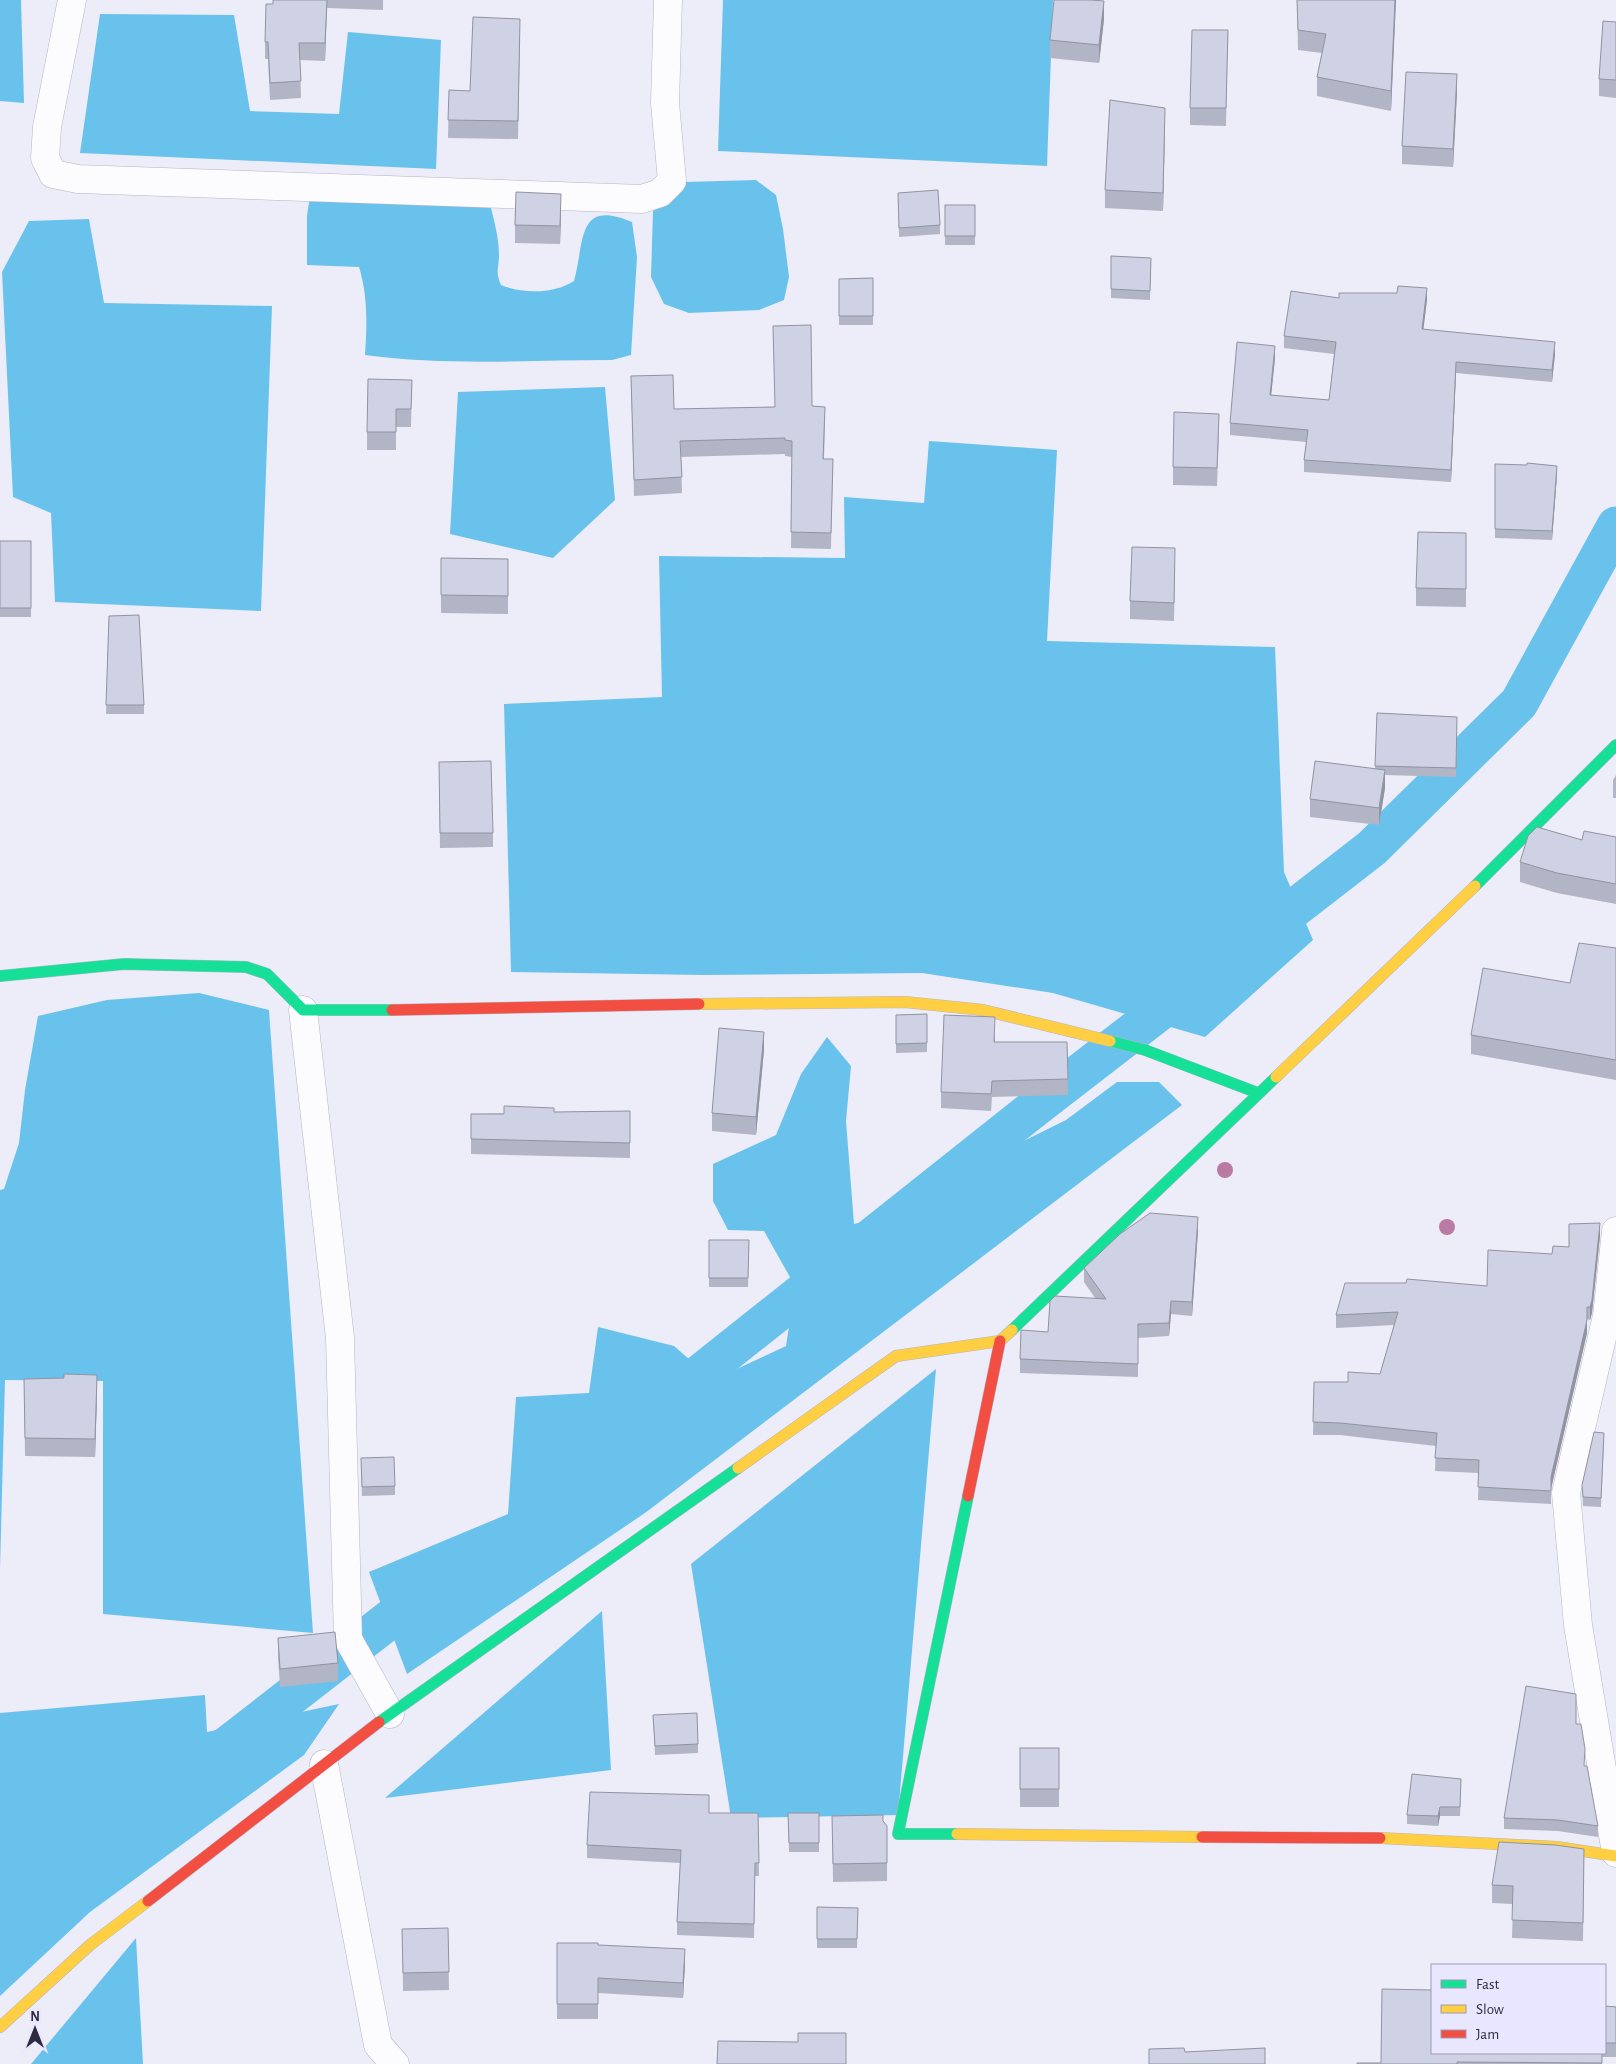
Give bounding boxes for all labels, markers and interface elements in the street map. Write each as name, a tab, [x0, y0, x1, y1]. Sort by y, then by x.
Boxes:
legend	[1431, 1964, 1606, 2054]
text: Fast	[1476, 1977, 1500, 1992]
text: Slow	[1476, 2002, 1504, 2017]
north arrow	[10, 2004, 60, 2054]
text: N	[30, 2010, 40, 2024]
text: Jam	[1476, 2027, 1499, 2042]

